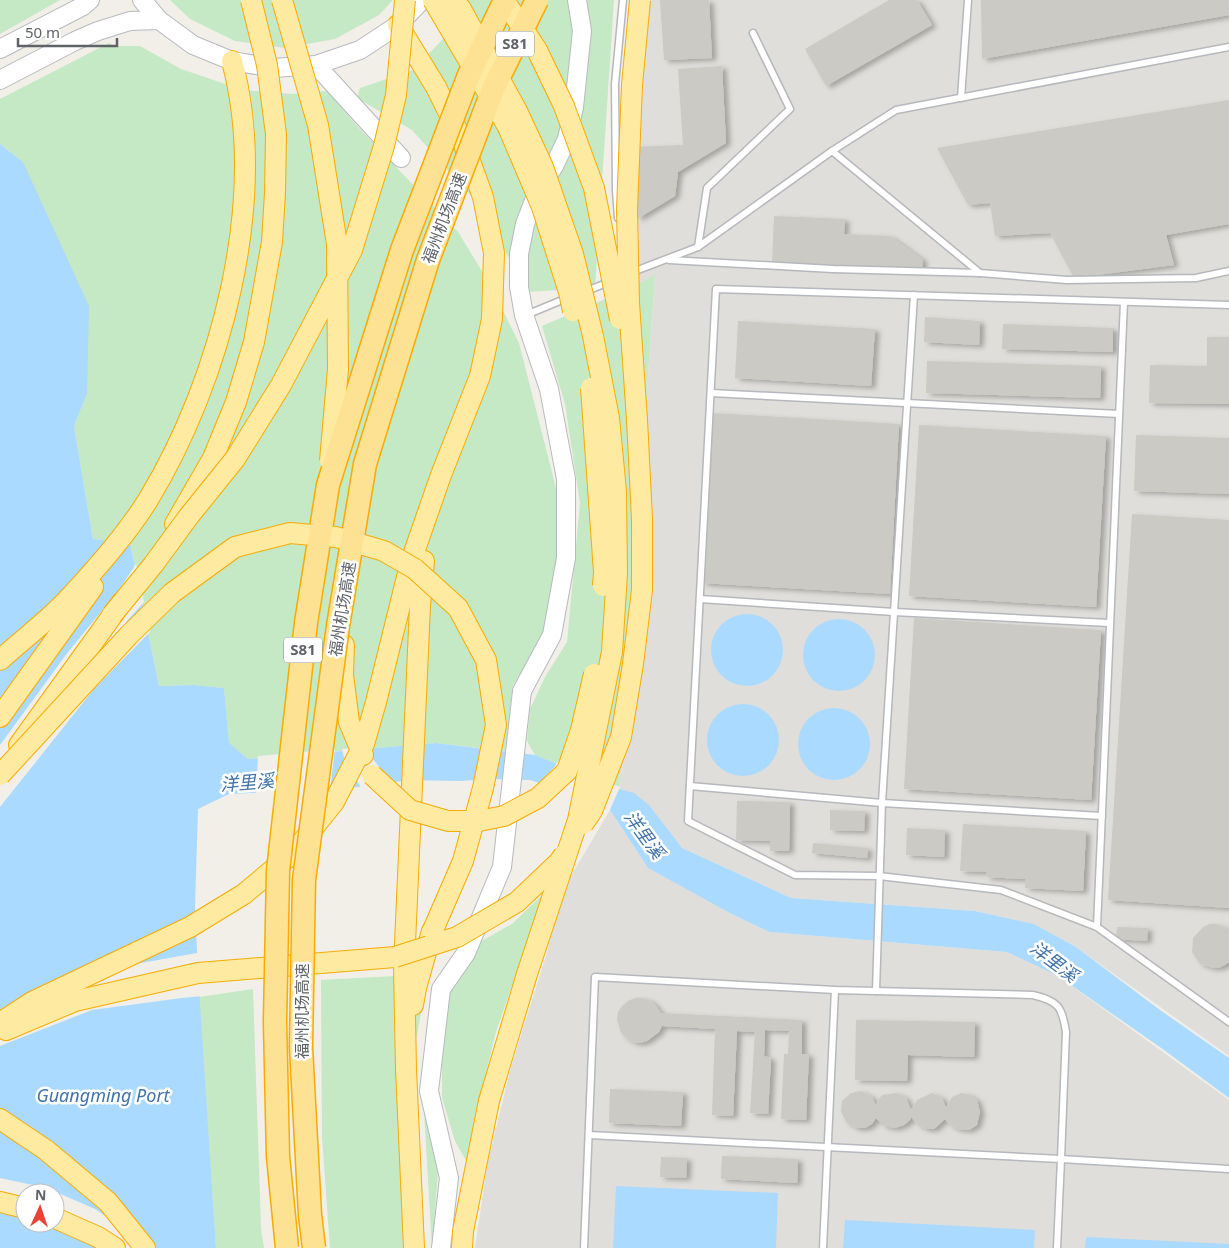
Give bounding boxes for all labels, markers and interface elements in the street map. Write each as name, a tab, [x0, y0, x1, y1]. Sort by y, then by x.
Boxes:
scale bar	[18, 15, 116, 47]
text: 50 m	[25, 22, 60, 42]
road number: S81	[496, 32, 534, 56]
street label: 福州机场高速	[417, 169, 471, 267]
street label: 福州机场高速	[324, 560, 360, 658]
road number: S81	[284, 638, 322, 662]
water label: 洋里溪	[219, 768, 277, 796]
water label: 洋里溪	[619, 806, 672, 865]
water label: 洋里溪	[1026, 935, 1085, 988]
street label: 福州机场高速	[291, 963, 313, 1059]
water label: Guangming Port	[36, 1083, 171, 1107]
north arrow	[15, 1183, 65, 1233]
text: N	[35, 1185, 47, 1204]

